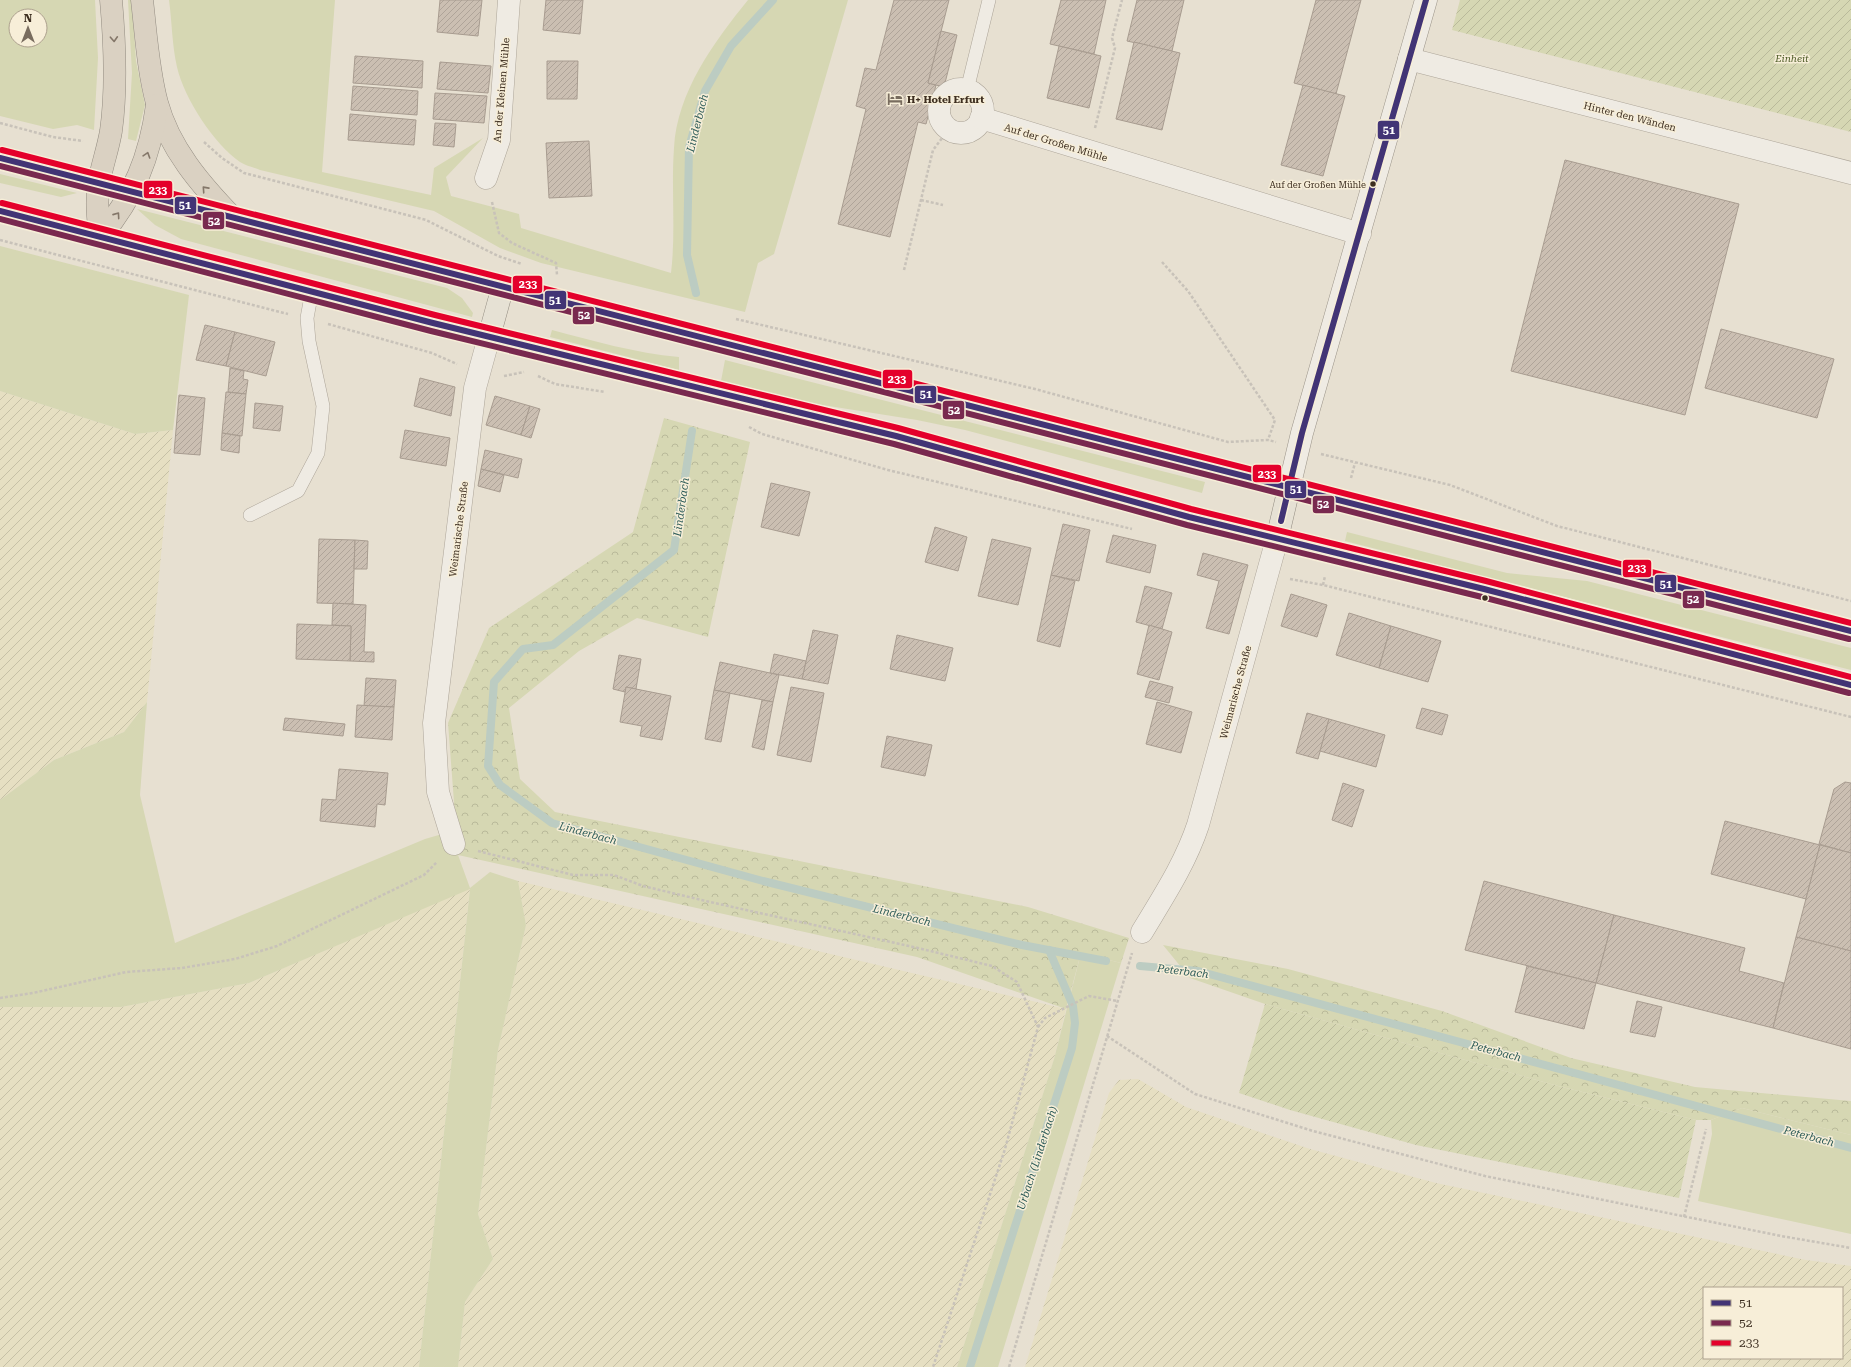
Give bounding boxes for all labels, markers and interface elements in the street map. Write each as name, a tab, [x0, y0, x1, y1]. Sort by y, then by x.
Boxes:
north arrow	[8, 8, 48, 48]
text: N	[24, 12, 33, 25]
one-way arrow	[110, 36, 119, 42]
street label: An der Kleinen Mühle	[491, 37, 512, 143]
park label: Einheit	[1774, 53, 1809, 64]
hotel icon: H+ Hotel Erfurt	[886, 90, 904, 108]
water label: Linderbach	[684, 92, 711, 154]
place label: H+ Hotel Erfurt	[907, 94, 984, 105]
street label: Hinter den Wänden	[1583, 100, 1678, 133]
line badge: 51	[1377, 120, 1400, 140]
street label: Auf der Großen Mühle	[1003, 122, 1109, 164]
text: 51	[1383, 124, 1395, 137]
one-way arrow	[142, 152, 150, 159]
marker: Auf der Großen Mühle	[1368, 179, 1378, 189]
line badge: 233	[143, 180, 173, 199]
place label: Auf der Großen Mühle	[1269, 180, 1366, 190]
text: 233	[149, 184, 167, 197]
one-way arrow	[203, 187, 210, 194]
line badge: 51	[174, 196, 197, 215]
text: 51	[179, 199, 191, 212]
line badge: 52	[202, 211, 225, 230]
one-way arrow	[113, 212, 120, 219]
text: 52	[208, 215, 220, 228]
line badge: 233	[512, 275, 543, 294]
text: 233	[519, 278, 537, 291]
line badge: 51	[544, 290, 567, 310]
text: 51	[549, 294, 561, 307]
line badge: 52	[572, 306, 595, 325]
text: 52	[578, 309, 590, 322]
line badge: 233	[882, 369, 913, 389]
text: 233	[888, 373, 906, 386]
line badge: 51	[914, 385, 937, 404]
text: 51	[920, 388, 932, 401]
line badge: 52	[942, 400, 965, 420]
text: 52	[948, 404, 960, 417]
line badge: 233	[1252, 464, 1282, 483]
text: 233	[1258, 468, 1276, 481]
water label: Linderbach	[671, 476, 692, 538]
street label: Weimarische Straße	[447, 480, 470, 577]
line badge: 51	[1284, 480, 1307, 499]
text: 51	[1290, 483, 1302, 496]
line badge: 52	[1312, 495, 1335, 514]
text: 52	[1317, 498, 1329, 511]
line badge: 233	[1622, 559, 1652, 578]
text: 233	[1628, 562, 1646, 575]
line badge: 51	[1654, 574, 1677, 593]
text: 51	[1660, 578, 1672, 591]
line badge: 52	[1682, 590, 1705, 609]
unlabelled marker	[1480, 593, 1490, 603]
text: 52	[1687, 593, 1699, 606]
street label: Weimarische Straße	[1218, 644, 1253, 740]
water label: Linderbach	[557, 819, 619, 848]
water label: Linderbach	[871, 902, 933, 929]
water label: Peterbach	[1155, 962, 1210, 981]
water label: Peterbach	[1468, 1038, 1523, 1065]
water label: Urbach (Linderbach)	[1015, 1105, 1060, 1212]
water label: Peterbach	[1781, 1123, 1836, 1150]
legend	[1703, 1287, 1843, 1359]
text: 51	[1739, 1296, 1753, 1310]
text: 52	[1739, 1316, 1753, 1330]
text: 233	[1739, 1336, 1759, 1350]

